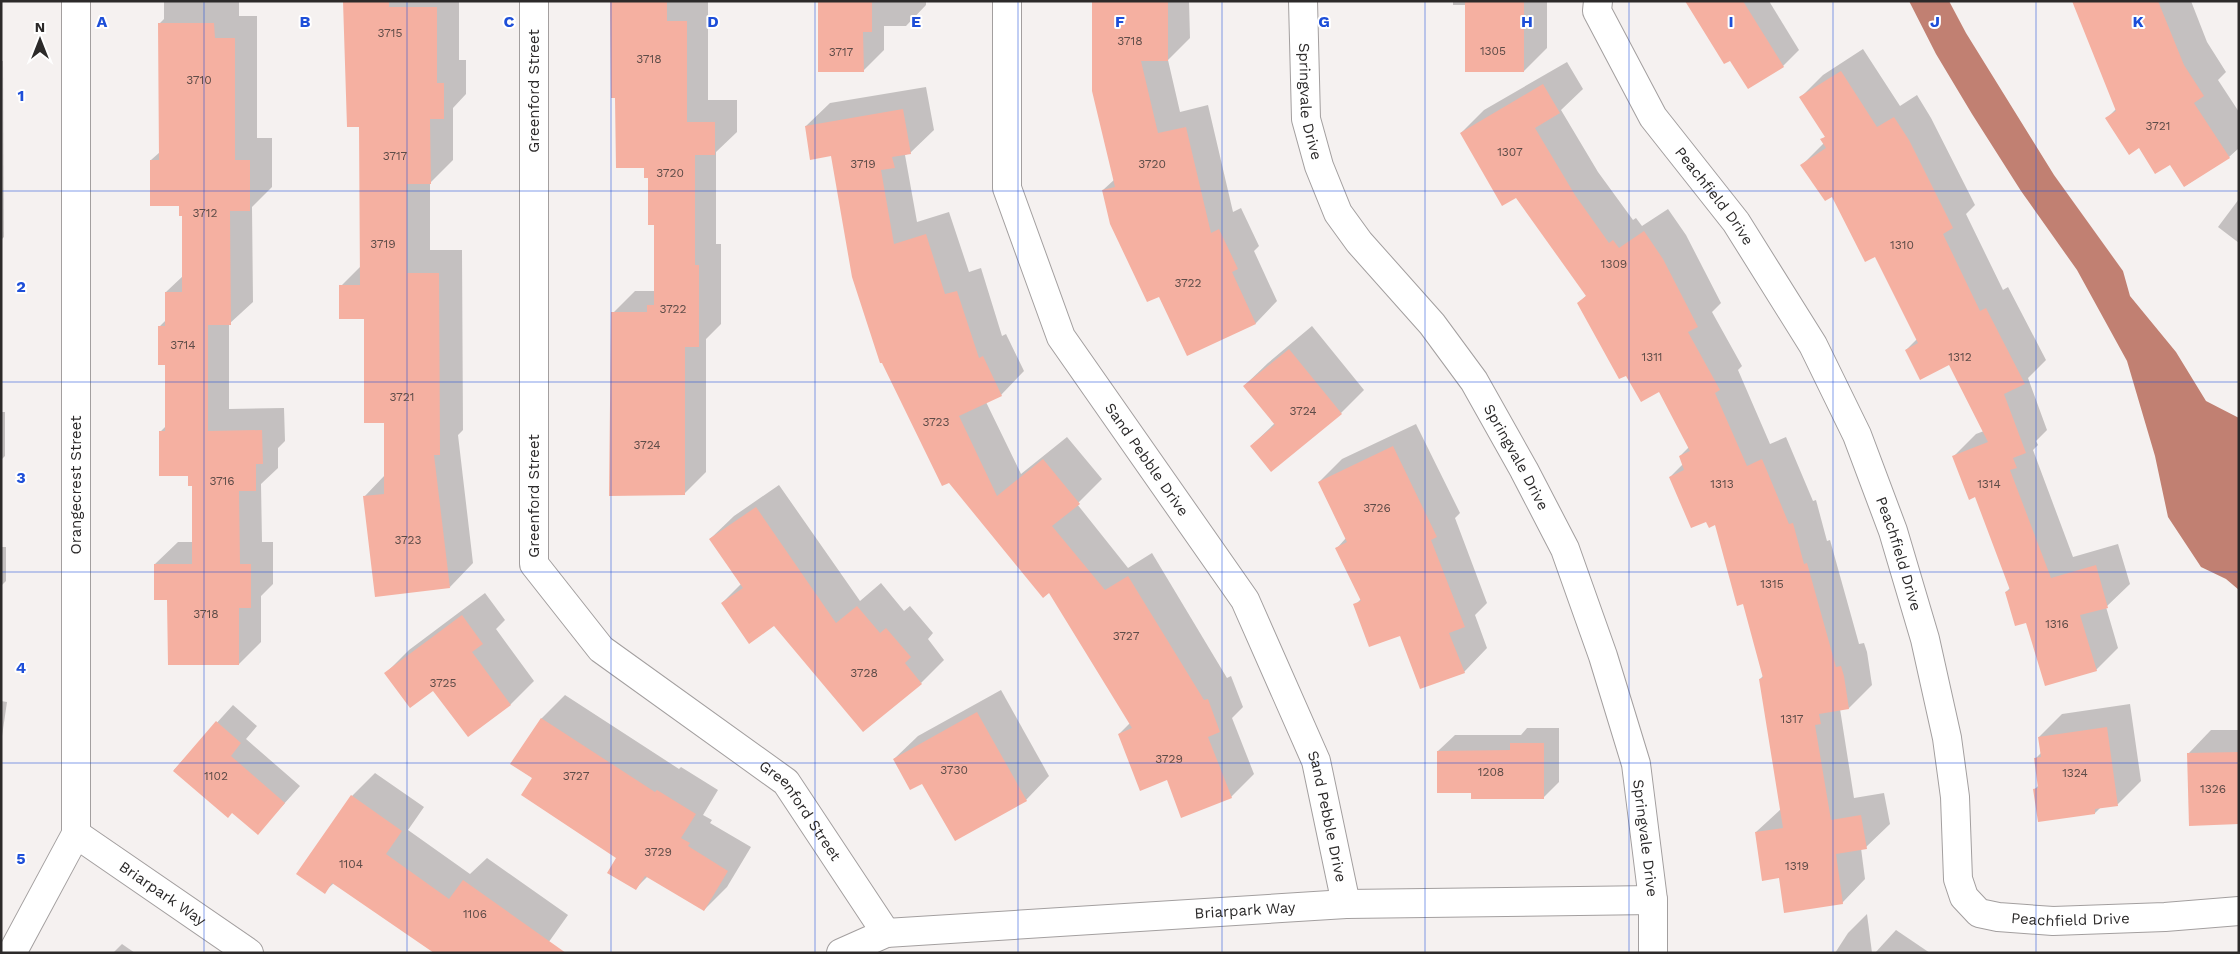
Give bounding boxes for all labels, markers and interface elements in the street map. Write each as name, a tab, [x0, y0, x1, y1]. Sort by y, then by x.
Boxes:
text: A	[97, 12, 108, 31]
text: B	[300, 12, 311, 31]
text: C	[504, 12, 515, 31]
text: D	[707, 12, 719, 31]
text: E	[911, 12, 921, 31]
text: F	[1115, 12, 1125, 31]
text: G	[1318, 12, 1330, 31]
text: H	[1521, 12, 1533, 31]
text: I	[1728, 12, 1734, 31]
text: J	[1930, 12, 1940, 31]
text: K	[2132, 12, 2144, 31]
north arrow	[15, 15, 65, 65]
text: N	[35, 19, 45, 35]
house number: 3715	[378, 26, 402, 40]
street label: Greenford Street	[525, 29, 543, 153]
house number: 3718	[1117, 34, 1143, 48]
street label: Springvale Drive	[1295, 43, 1326, 162]
house number: 1305	[1480, 44, 1506, 58]
house number: 3717	[829, 45, 854, 59]
house number: 3718	[636, 52, 662, 66]
house number: 3710	[186, 73, 212, 87]
text: 1	[18, 86, 24, 105]
house number: 3721	[2146, 119, 2170, 133]
street label: Peachfield Drive	[1671, 143, 1757, 248]
house number: 1307	[1497, 145, 1523, 159]
house number: 3717	[383, 149, 408, 163]
house number: 3719	[850, 157, 876, 171]
house number: 3720	[1138, 157, 1166, 171]
house number: 3720	[656, 166, 684, 180]
house number: 3712	[193, 206, 217, 220]
house number: 3719	[370, 237, 396, 251]
house number: 1310	[1890, 238, 1914, 252]
house number: 1309	[1601, 257, 1627, 271]
house number: 3722	[1174, 276, 1202, 290]
text: 2	[16, 277, 26, 296]
house number: 3722	[659, 302, 687, 316]
house number: 3714	[170, 338, 196, 352]
house number: 1311	[1641, 350, 1663, 364]
house number: 1312	[1948, 350, 1972, 364]
house number: 3721	[390, 390, 414, 404]
street label: Sand Pebble Drive	[1101, 399, 1192, 520]
street label: Springvale Drive	[1480, 401, 1552, 513]
house number: 3724	[1289, 404, 1317, 418]
street label: Orangecrest Street	[67, 415, 85, 554]
house number: 3723	[922, 415, 950, 429]
street label: Greenford Street	[525, 434, 543, 558]
house number: 3724	[633, 438, 661, 452]
text: 3	[16, 468, 26, 487]
house number: 3716	[209, 474, 235, 488]
house number: 1313	[1710, 477, 1734, 491]
house number: 1314	[1977, 477, 2001, 491]
street label: Peachfield Drive	[1872, 494, 1925, 613]
house number: 3726	[1363, 501, 1391, 515]
house number: 3723	[394, 533, 422, 547]
house number: 1315	[1760, 577, 1784, 591]
house number: 3718	[193, 607, 219, 621]
house number: 1316	[2045, 617, 2069, 631]
house number: 3727	[1113, 629, 1140, 643]
text: 4	[16, 658, 26, 677]
house number: 3728	[850, 666, 878, 680]
house number: 3725	[429, 676, 457, 690]
house number: 1317	[1780, 712, 1804, 726]
street label: Sand Pebble Drive	[1304, 748, 1350, 884]
house number: 3729	[1155, 752, 1183, 766]
street label: Greenford Street	[756, 757, 845, 865]
house number: 3730	[940, 763, 968, 777]
house number: 1208	[1478, 765, 1504, 779]
house number: 1324	[2062, 766, 2088, 780]
house number: 1102	[204, 769, 228, 783]
house number: 3727	[563, 769, 590, 783]
street label: Springvale Drive	[1629, 778, 1662, 898]
house number: 1326	[2200, 782, 2226, 796]
house number: 3729	[644, 845, 672, 859]
text: 5	[16, 849, 26, 868]
street label: Briarpark Way	[116, 857, 209, 930]
house number: 1104	[339, 857, 363, 871]
house number: 1319	[1785, 859, 1809, 873]
street label: Briarpark Way	[1194, 898, 1296, 923]
house number: 1106	[463, 907, 487, 921]
street label: Peachfield Drive	[2010, 909, 2130, 930]

